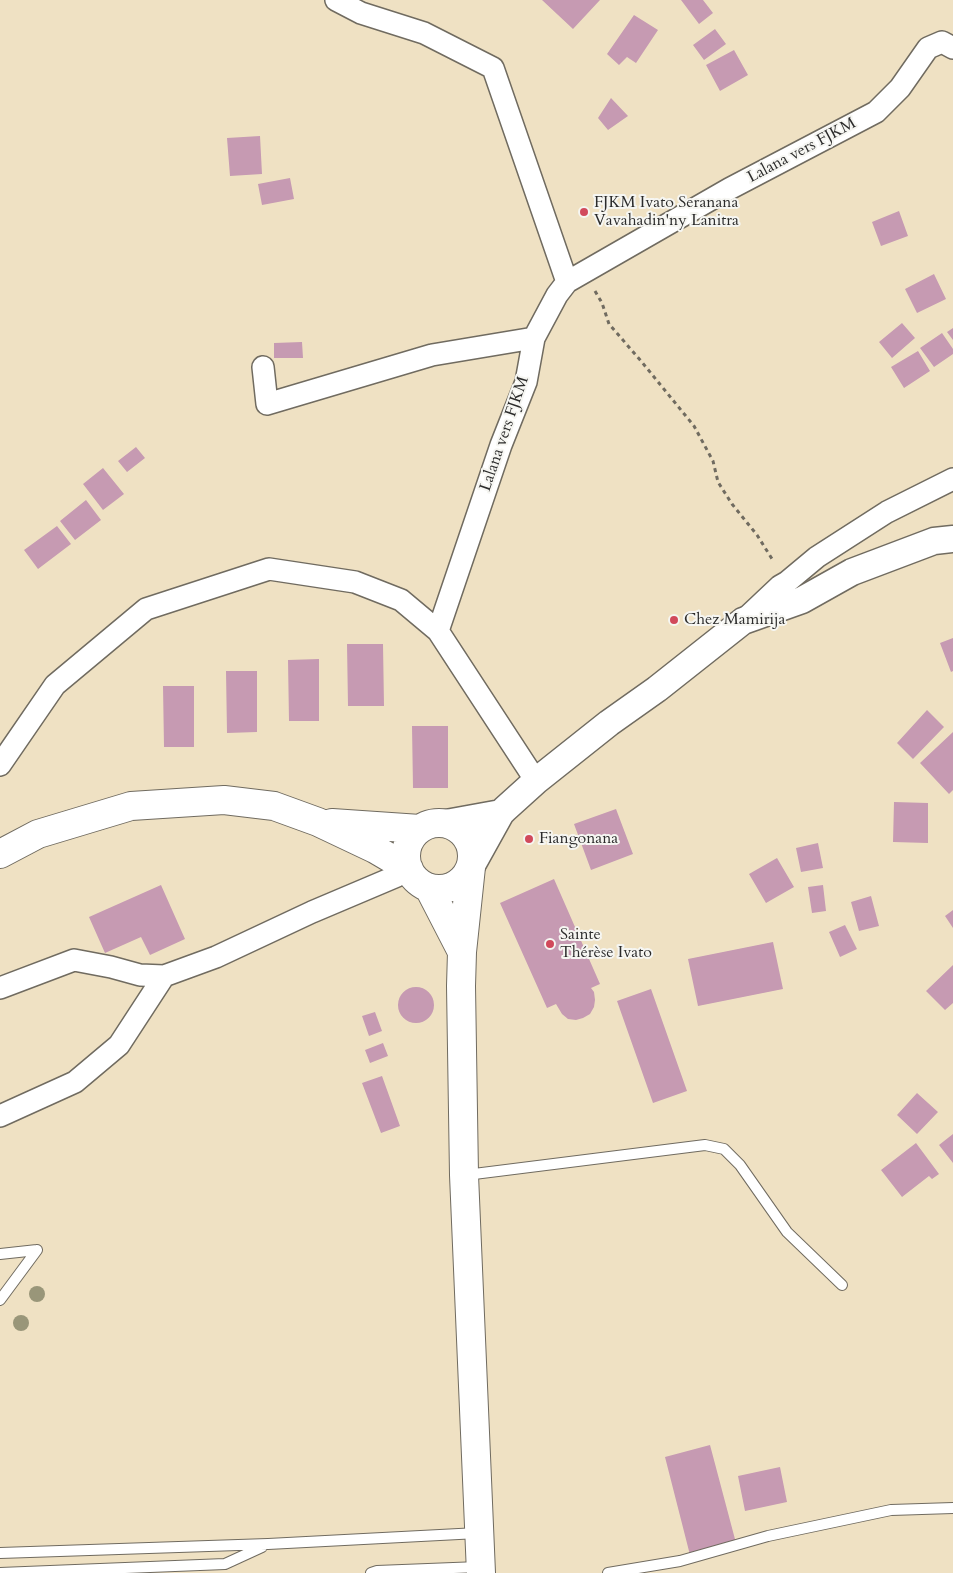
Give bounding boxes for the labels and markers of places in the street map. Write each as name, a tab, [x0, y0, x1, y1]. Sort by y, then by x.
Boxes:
place label: FJKM Ivato Seranana Vavahadin'ny Lanitra	[594, 193, 739, 231]
marker: FJKM Ivato Seranana Vavahadin'ny Lanitra	[578, 206, 590, 218]
place label: Chez Mamirija	[684, 610, 786, 630]
marker: Chez Mamirija	[668, 614, 680, 626]
place label: Fiangonana	[539, 829, 618, 849]
marker: Fiangonana	[523, 833, 535, 845]
place label: Sainte Thérèse Ivato	[560, 925, 652, 963]
marker: Sainte Thérèse Ivato	[544, 938, 556, 950]

